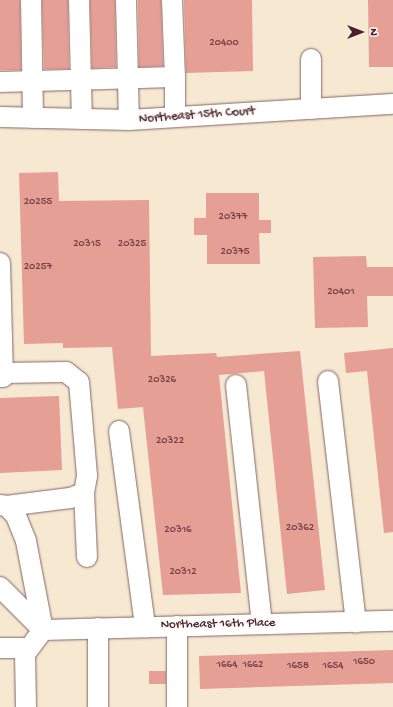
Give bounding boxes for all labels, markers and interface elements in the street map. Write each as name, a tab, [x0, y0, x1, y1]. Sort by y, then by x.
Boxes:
north arrow	[341, 12, 381, 52]
text: N	[367, 28, 379, 36]
house number: 20400	[209, 36, 239, 50]
street label: Northeast 15th Court	[138, 104, 256, 128]
house number: 20255	[24, 195, 52, 209]
house number: 20377	[219, 210, 247, 224]
house number: 20315	[73, 237, 101, 251]
house number: 20325	[118, 237, 146, 251]
house number: 20375	[221, 245, 249, 259]
house number: 20257	[24, 260, 52, 274]
house number: 20401	[327, 285, 355, 299]
house number: 20326	[148, 373, 176, 387]
house number: 20322	[156, 434, 184, 448]
house number: 20362	[286, 521, 314, 535]
house number: 20316	[164, 523, 192, 537]
house number: 20312	[169, 565, 197, 579]
street label: Northeast 16th Place	[160, 616, 276, 634]
house number: 1650	[353, 655, 375, 669]
house number: 1664	[217, 658, 237, 672]
house number: 1662	[243, 658, 263, 672]
house number: 1658	[287, 659, 309, 673]
house number: 1654	[322, 659, 344, 673]

